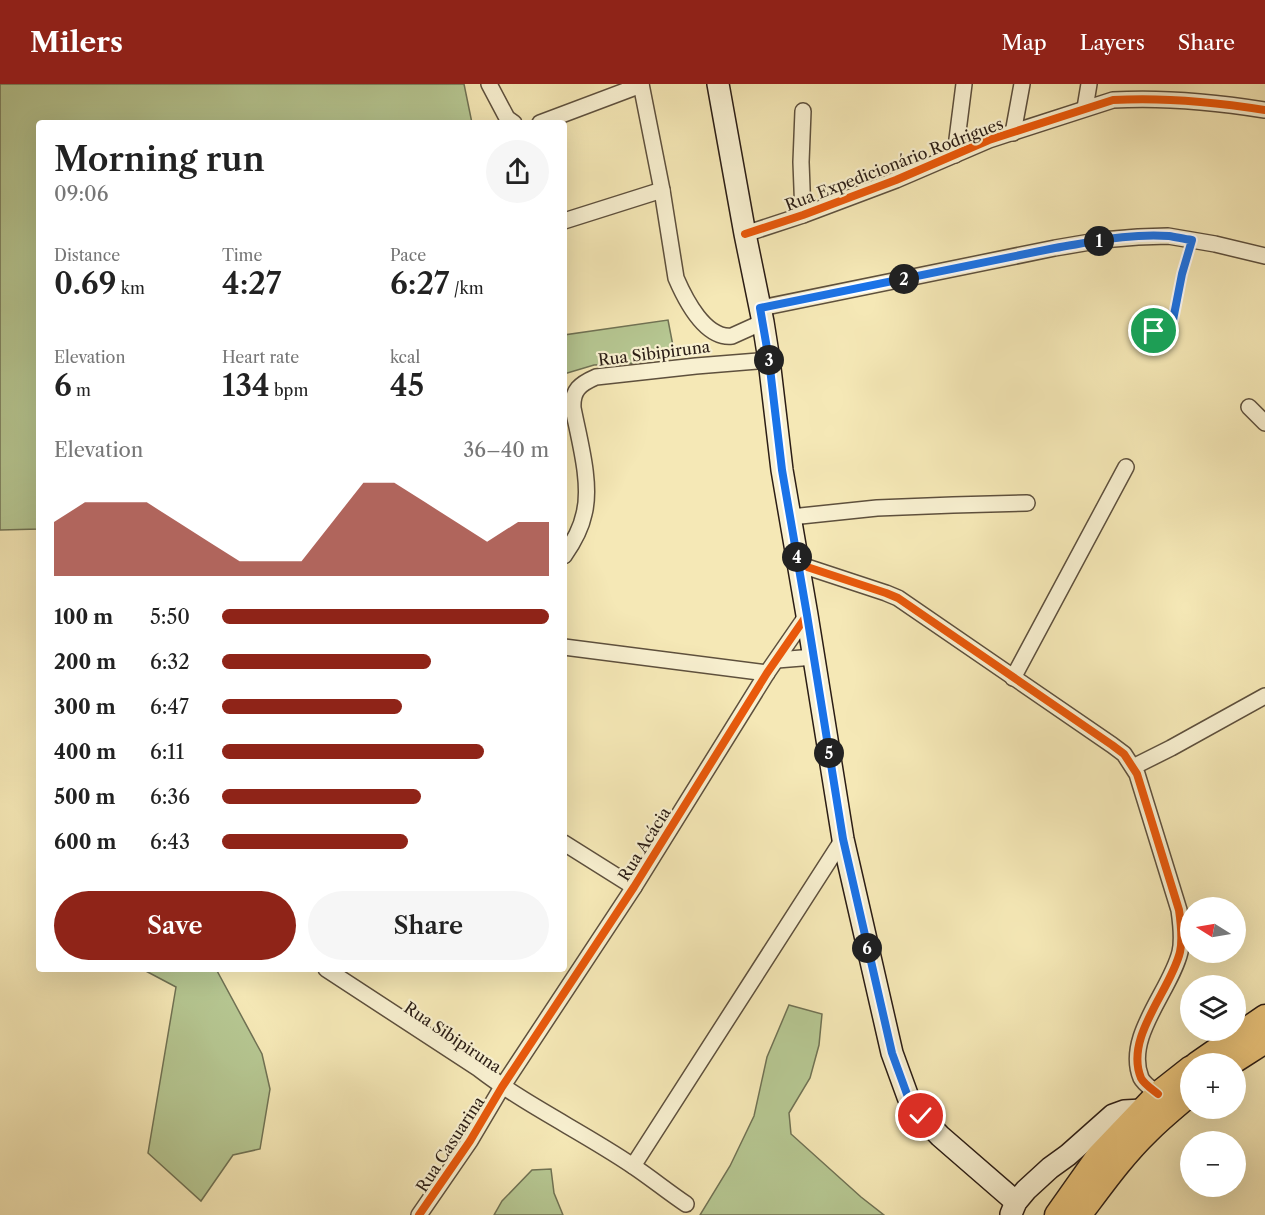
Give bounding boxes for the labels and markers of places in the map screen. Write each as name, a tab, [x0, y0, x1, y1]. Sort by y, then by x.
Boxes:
pin: 1	[1084, 226, 1114, 256]
pin: 2	[889, 264, 919, 294]
pin	[1128, 305, 1179, 356]
pin: 3	[754, 345, 784, 375]
pin: 4	[782, 542, 812, 572]
pin: 5	[814, 738, 844, 768]
pin: 6	[852, 933, 882, 963]
pin	[895, 1090, 946, 1141]

